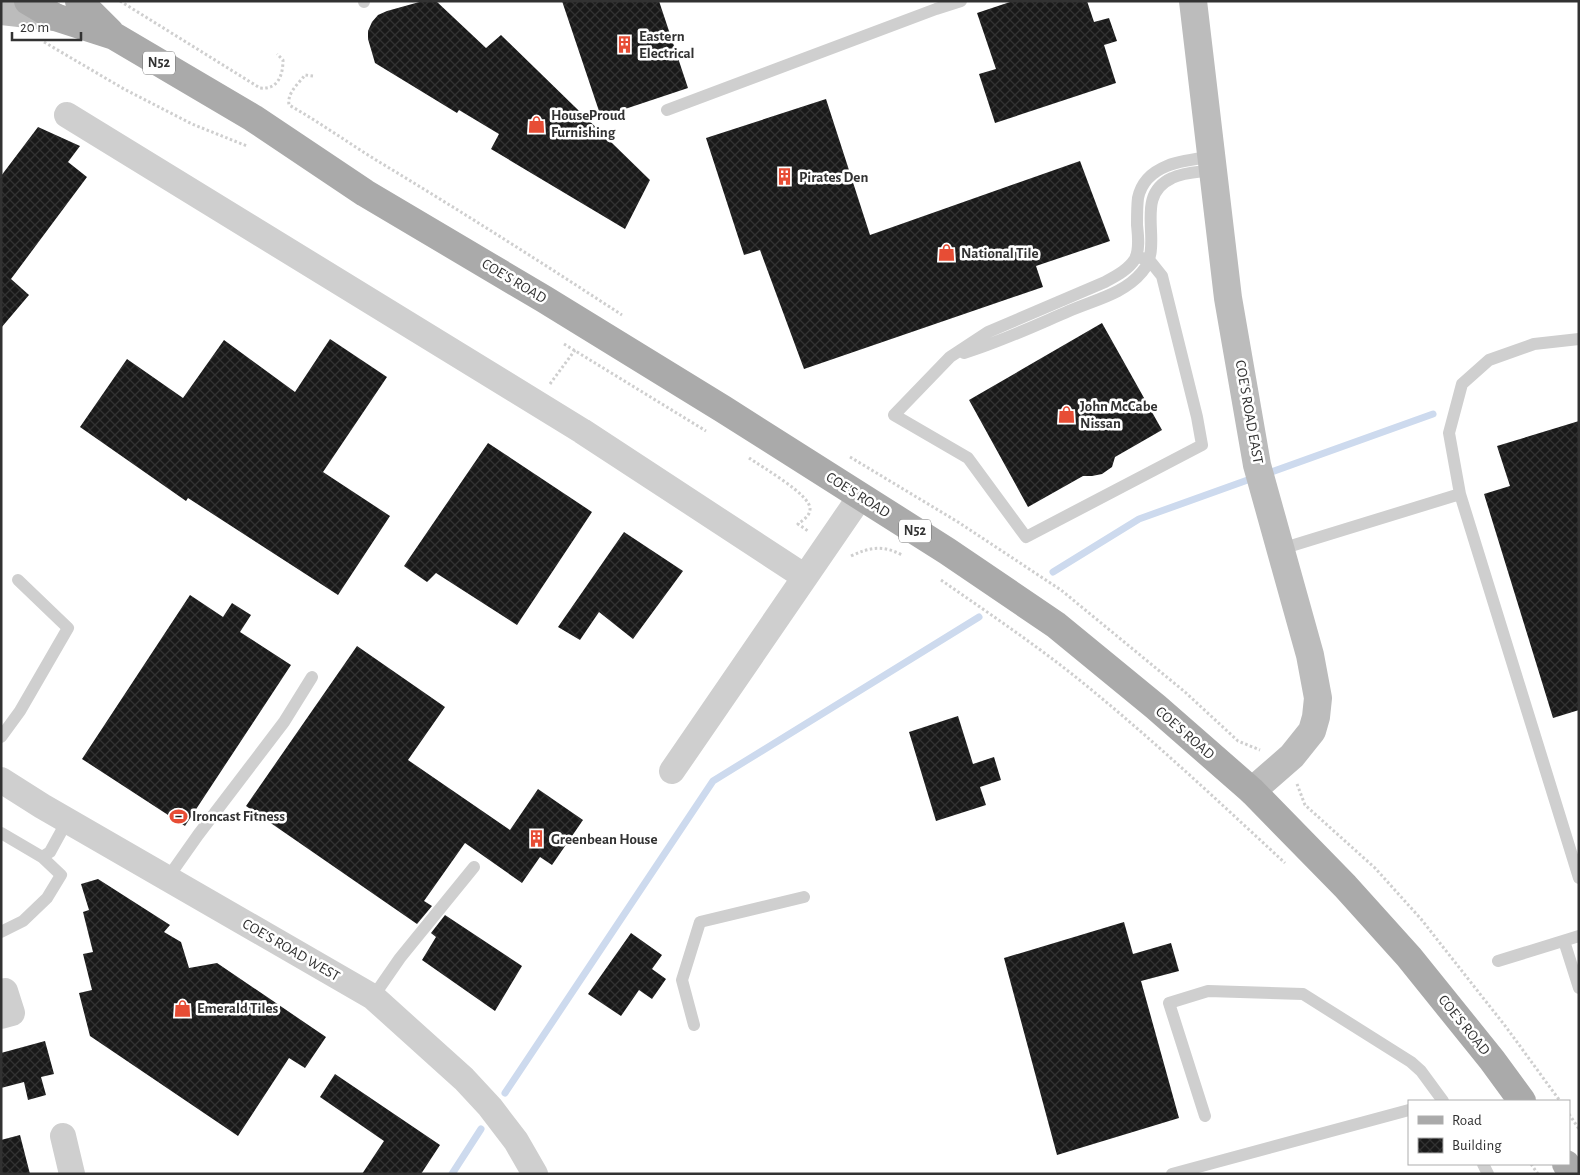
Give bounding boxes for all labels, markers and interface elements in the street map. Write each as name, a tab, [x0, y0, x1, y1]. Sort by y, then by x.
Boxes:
scale bar	[12, 10, 81, 42]
text: 20 m	[20, 20, 49, 35]
place label: Eastern Electrical	[639, 29, 695, 61]
building icon: Eastern Electrical	[615, 35, 635, 55]
road number: N52	[143, 52, 175, 74]
place label: HouseProud Furnishing	[551, 108, 625, 140]
shop icon: HouseProud Furnishing	[527, 114, 547, 134]
building icon: Pirates Den	[775, 167, 795, 187]
place label: Pirates Den	[799, 170, 868, 185]
shop icon: National Tile	[937, 243, 957, 263]
place label: National Tile	[961, 246, 1039, 261]
street label: COE'S ROAD	[479, 256, 549, 306]
street label: COE'S ROAD EAST	[1232, 359, 1266, 466]
place label: John McCabe Nissan	[1080, 399, 1158, 431]
shop icon: John McCabe Nissan	[1056, 405, 1076, 425]
street label: COE'S ROAD	[823, 469, 893, 521]
road number: N52	[899, 520, 931, 542]
street label: COE'S ROAD	[1153, 704, 1217, 763]
sports icon: Ironcast Fitness	[168, 806, 188, 826]
place label: Ironcast Fitness	[192, 809, 285, 824]
building icon: Greenbean House	[527, 829, 547, 849]
place label: Greenbean House	[551, 832, 657, 847]
street label: COE'S ROAD WEST	[240, 916, 343, 984]
street label: COE'S ROAD	[1435, 992, 1493, 1058]
shop icon: Emerald Tiles	[173, 998, 193, 1018]
place label: Emerald Tiles	[197, 1001, 279, 1016]
legend	[1408, 1100, 1570, 1165]
text: Road	[1452, 1113, 1482, 1128]
text: Building	[1452, 1138, 1502, 1153]

